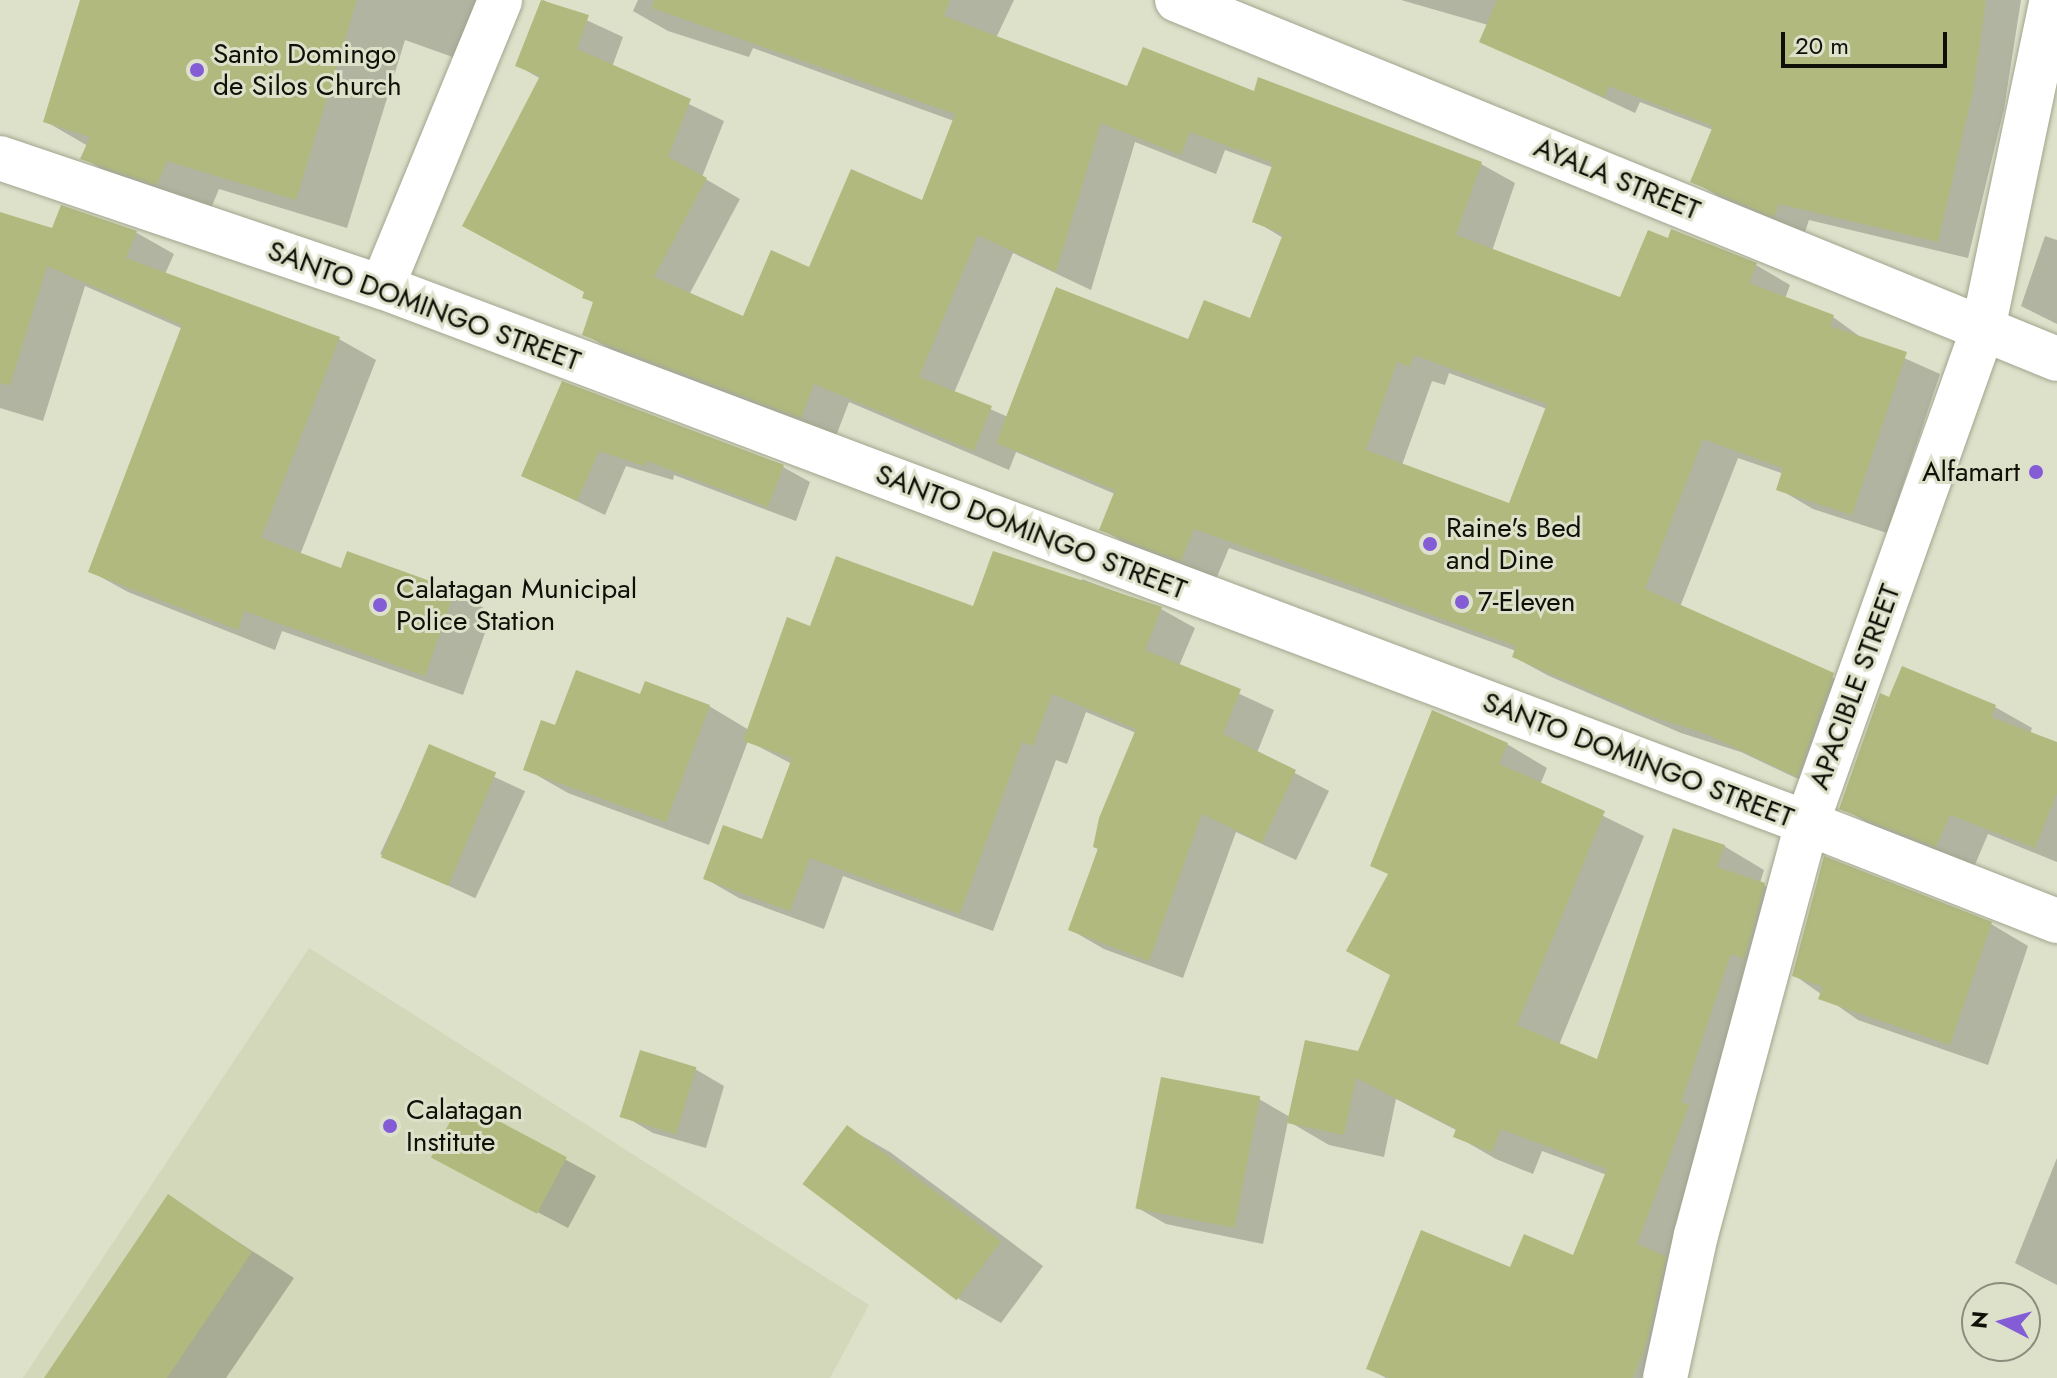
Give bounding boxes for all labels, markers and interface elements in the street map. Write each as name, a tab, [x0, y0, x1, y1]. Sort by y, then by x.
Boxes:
scale bar	[1785, 16, 1951, 66]
text: 20 m	[1795, 28, 1849, 63]
place label: Santo Domingo de Silos Church	[213, 37, 402, 103]
marker: Santo Domingo de Silos Church	[188, 61, 206, 79]
street label: AYALA STREET	[1529, 130, 1705, 228]
street label: SANTO DOMINGO STREET	[263, 234, 585, 378]
place label: Alfamart	[1922, 455, 2020, 489]
street label: SANTO DOMINGO STREET	[871, 457, 1191, 607]
marker: Alfamart	[2027, 463, 2045, 481]
place label: Raine's Bed and Dine	[1446, 511, 1582, 577]
marker: Raine's Bed and Dine	[1421, 535, 1439, 553]
place label: Calatagan Municipal Police Station	[396, 572, 637, 638]
street label: APACIBLE STREET	[1802, 580, 1908, 794]
place label: 7-Eleven	[1478, 585, 1575, 619]
marker: 7-Eleven	[1453, 593, 1471, 611]
marker: Calatagan Municipal Police Station	[371, 596, 389, 614]
street label: SANTO DOMINGO STREET	[1478, 685, 1798, 835]
place label: Calatagan Institute	[406, 1093, 523, 1159]
marker: Calatagan Institute	[381, 1117, 399, 1135]
north arrow	[1961, 1282, 2041, 1362]
text: N	[1962, 1309, 1996, 1330]

